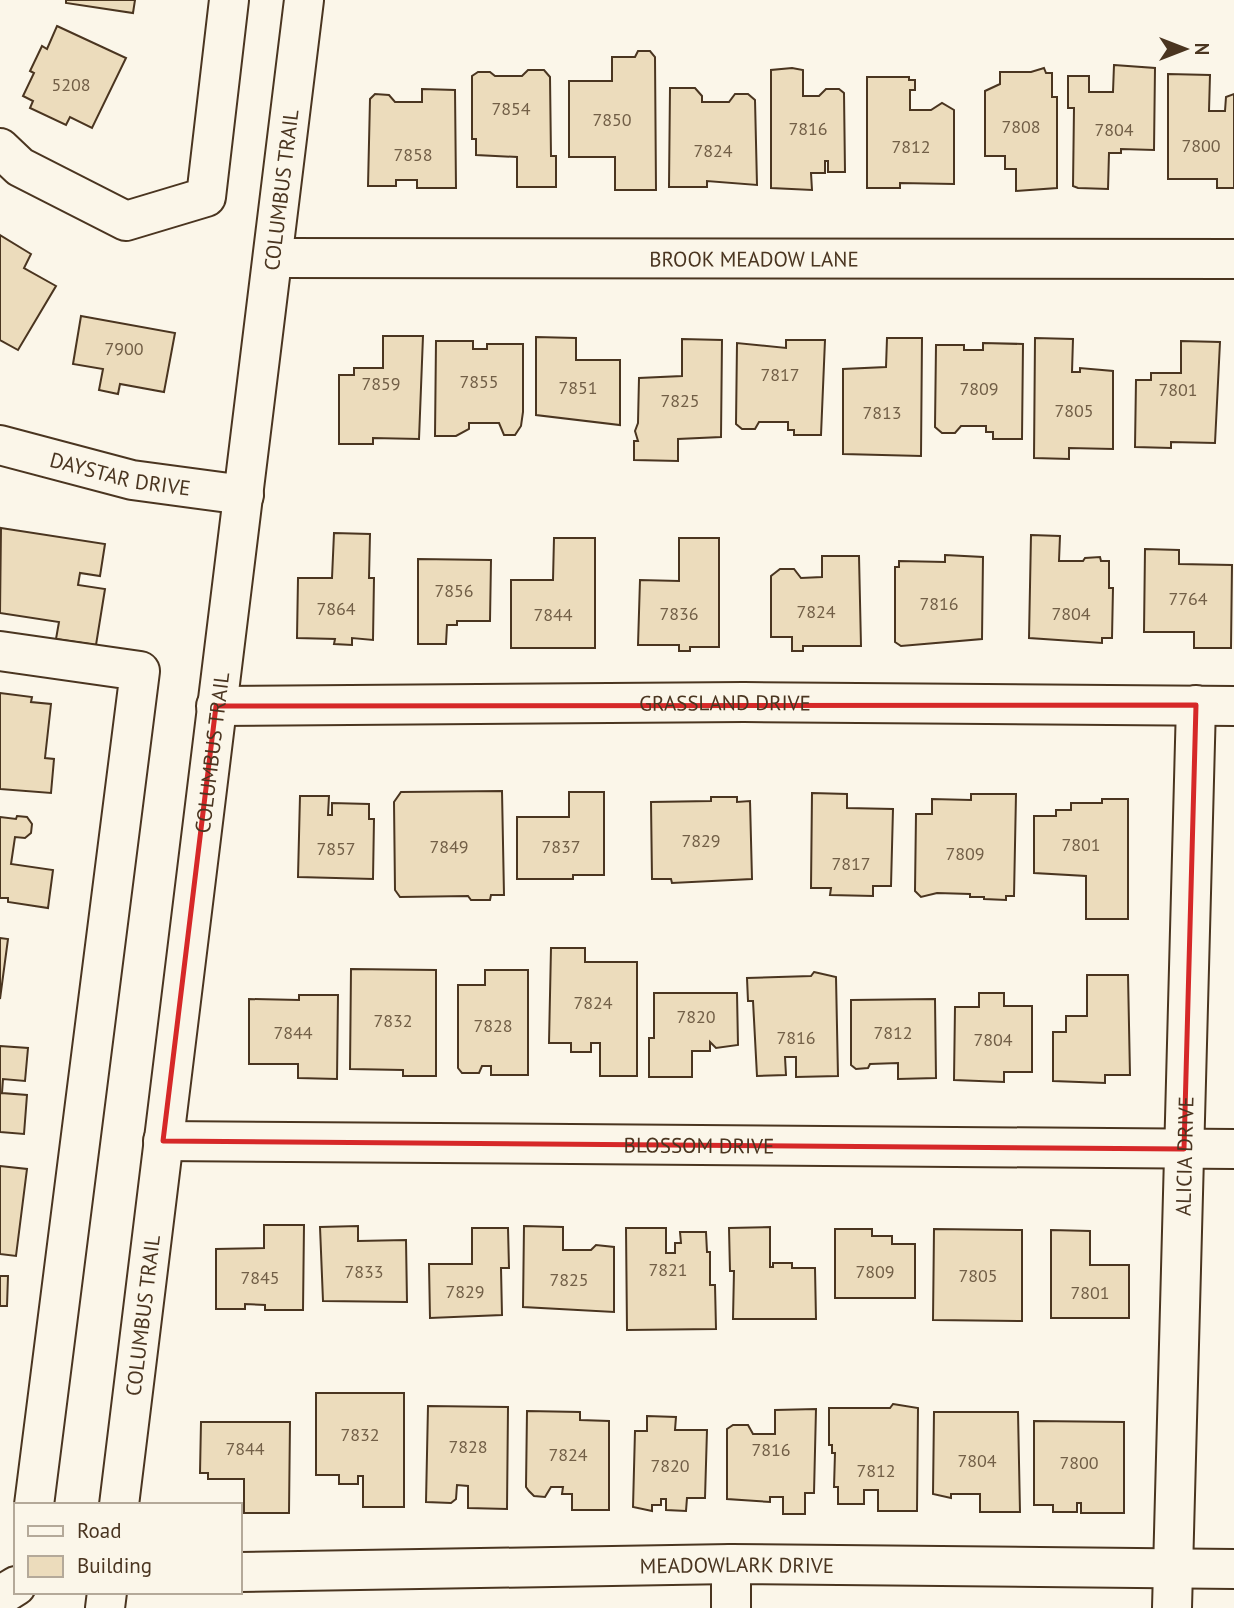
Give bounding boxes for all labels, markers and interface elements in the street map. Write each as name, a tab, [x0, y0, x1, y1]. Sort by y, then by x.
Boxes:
north arrow	[1150, 14, 1220, 84]
text: N	[1190, 43, 1214, 55]
house number: 5208	[51, 73, 91, 96]
house number: 7854	[491, 97, 531, 120]
street label: COLUMBUS TRAIL	[257, 108, 304, 272]
house number: 7850	[592, 108, 632, 131]
house number: 7808	[1001, 115, 1041, 138]
house number: 7816	[788, 117, 828, 140]
house number: 7804	[1094, 118, 1134, 141]
house number: 7800	[1181, 134, 1221, 157]
house number: 7812	[891, 135, 931, 158]
house number: 7824	[693, 139, 733, 162]
house number: 7858	[393, 143, 433, 166]
street label: BROOK MEADOW LANE	[649, 245, 859, 272]
house number: 7900	[104, 337, 144, 360]
house number: 7817	[760, 363, 800, 386]
house number: 7855	[459, 370, 499, 393]
house number: 7859	[361, 372, 401, 395]
house number: 7851	[558, 376, 598, 399]
house number: 7809	[959, 377, 999, 400]
house number: 7801	[1158, 378, 1198, 401]
house number: 7825	[660, 389, 700, 412]
house number: 7805	[1054, 399, 1094, 422]
house number: 7813	[862, 401, 902, 424]
street label: DAYSTAR DRIVE	[47, 445, 192, 501]
house number: 7856	[434, 579, 474, 602]
house number: 7764	[1168, 587, 1208, 610]
house number: 7816	[919, 592, 959, 615]
house number: 7864	[316, 597, 356, 620]
house number: 7824	[796, 600, 836, 623]
house number: 7836	[659, 602, 699, 625]
house number: 7804	[1051, 602, 1091, 625]
house number: 7844	[533, 603, 573, 626]
street label: COLUMBUS TRAIL	[188, 670, 235, 835]
street label: GRASSLAND DRIVE	[639, 688, 811, 716]
house number: 7829	[681, 829, 721, 852]
house number: 7801	[1061, 833, 1101, 856]
house number: 7849	[429, 835, 469, 858]
house number: 7837	[541, 835, 581, 858]
house number: 7857	[316, 837, 356, 860]
house number: 7809	[945, 842, 985, 865]
house number: 7817	[831, 852, 871, 875]
house number: 7824	[573, 991, 613, 1014]
house number: 7820	[676, 1005, 716, 1028]
house number: 7832	[373, 1009, 413, 1032]
house number: 7828	[473, 1014, 513, 1037]
house number: 7844	[273, 1021, 313, 1044]
house number: 7812	[873, 1021, 913, 1044]
house number: 7816	[776, 1026, 816, 1049]
house number: 7804	[973, 1028, 1013, 1051]
street label: ALICIA DRIVE	[1169, 1096, 1199, 1217]
street label: BLOSSOM DRIVE	[624, 1131, 774, 1159]
street label: COLUMBUS TRAIL	[119, 1233, 166, 1397]
house number: 7821	[648, 1258, 688, 1281]
house number: 7833	[344, 1260, 384, 1283]
house number: 7809	[855, 1260, 895, 1283]
house number: 7805	[958, 1264, 998, 1287]
house number: 7845	[240, 1266, 280, 1289]
house number: 7825	[549, 1268, 589, 1291]
house number: 7829	[445, 1280, 485, 1303]
house number: 7801	[1070, 1281, 1110, 1304]
house number: 7832	[340, 1423, 380, 1446]
house number: 7828	[448, 1435, 488, 1458]
house number: 7844	[225, 1437, 265, 1460]
house number: 7816	[751, 1438, 791, 1461]
house number: 7824	[548, 1443, 588, 1466]
house number: 7804	[957, 1449, 997, 1472]
house number: 7800	[1059, 1451, 1099, 1474]
house number: 7820	[650, 1454, 690, 1477]
house number: 7812	[856, 1459, 896, 1482]
legend	[14, 1503, 242, 1594]
text: Road	[77, 1517, 121, 1544]
street label: MEADOWLARK DRIVE	[640, 1550, 834, 1579]
text: Building	[77, 1552, 152, 1579]

